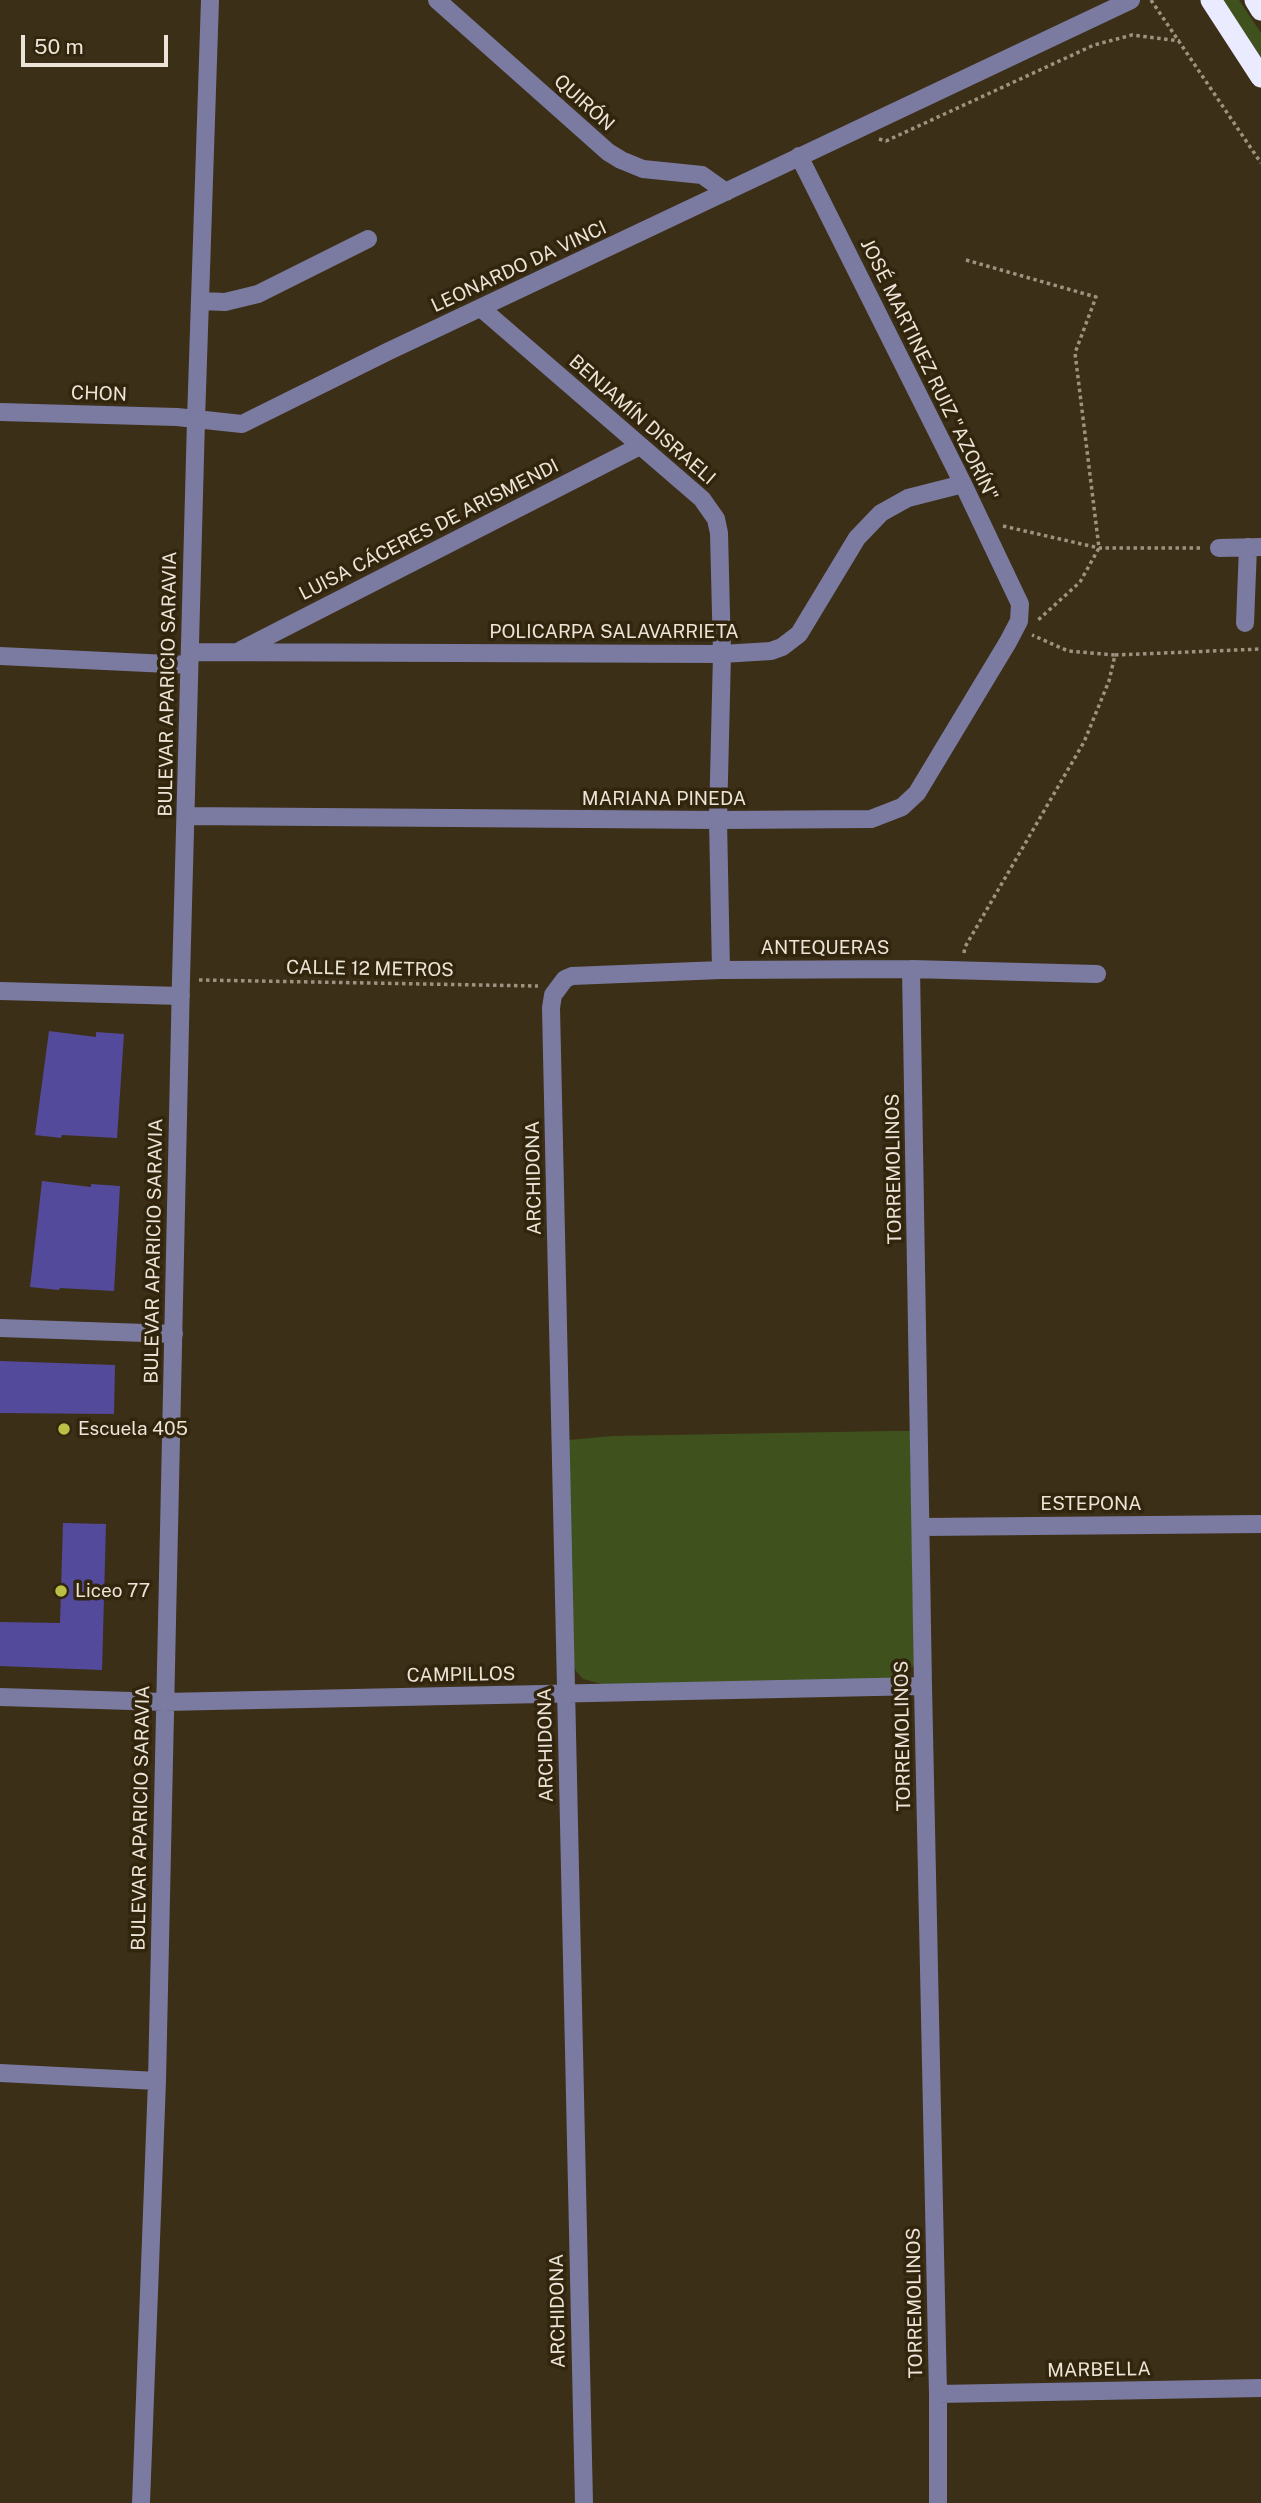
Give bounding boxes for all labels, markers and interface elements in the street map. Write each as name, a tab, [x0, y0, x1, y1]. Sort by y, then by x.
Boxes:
scale bar	[24, 21, 172, 65]
text: 50 m	[34, 34, 84, 59]
street label: QUIRÓN	[549, 70, 619, 136]
street label: LEONARDO DA VINCI	[428, 216, 610, 318]
street label: JOSÉ MARTINEZ RUIZ "AZORÍN"	[855, 235, 1003, 505]
street label: BENJAMÍN DISRAELI	[564, 350, 720, 490]
street label: CHON	[71, 382, 127, 406]
street label: LUISA CÁCERES DE ARISMENDI	[296, 454, 562, 606]
street label: BULEVAR APARICIO SARAVIA	[154, 551, 182, 817]
street label: POLICARPA SALAVARRIETA	[489, 621, 739, 643]
street label: MARIANA PINEDA	[582, 788, 746, 810]
street label: ANTEQUERAS	[761, 937, 889, 959]
street label: CALLE 12 METROS	[286, 956, 454, 982]
street label: TORREMOLINOS	[881, 1093, 907, 1245]
street label: BULEVAR APARICIO SARAVIA	[140, 1118, 168, 1384]
street label: ARCHIDONA	[522, 1121, 546, 1235]
place label: Escuela 405	[78, 1418, 188, 1440]
marker: Escuela 405	[56, 1421, 72, 1437]
street label: ESTEPONA	[1040, 1493, 1142, 1515]
place label: Liceo 77	[75, 1580, 150, 1602]
marker: Liceo 77	[53, 1583, 69, 1599]
street label: TORREMOLINOS	[890, 1660, 916, 1812]
street label: CAMPILLOS	[406, 1663, 516, 1687]
street label: BULEVAR APARICIO SARAVIA	[127, 1685, 155, 1951]
street label: ARCHIDONA	[534, 1688, 558, 1802]
street label: TORREMOLINOS	[902, 2227, 928, 2379]
street label: ARCHIDONA	[546, 2254, 570, 2368]
street label: MARBELLA	[1047, 2358, 1151, 2382]

